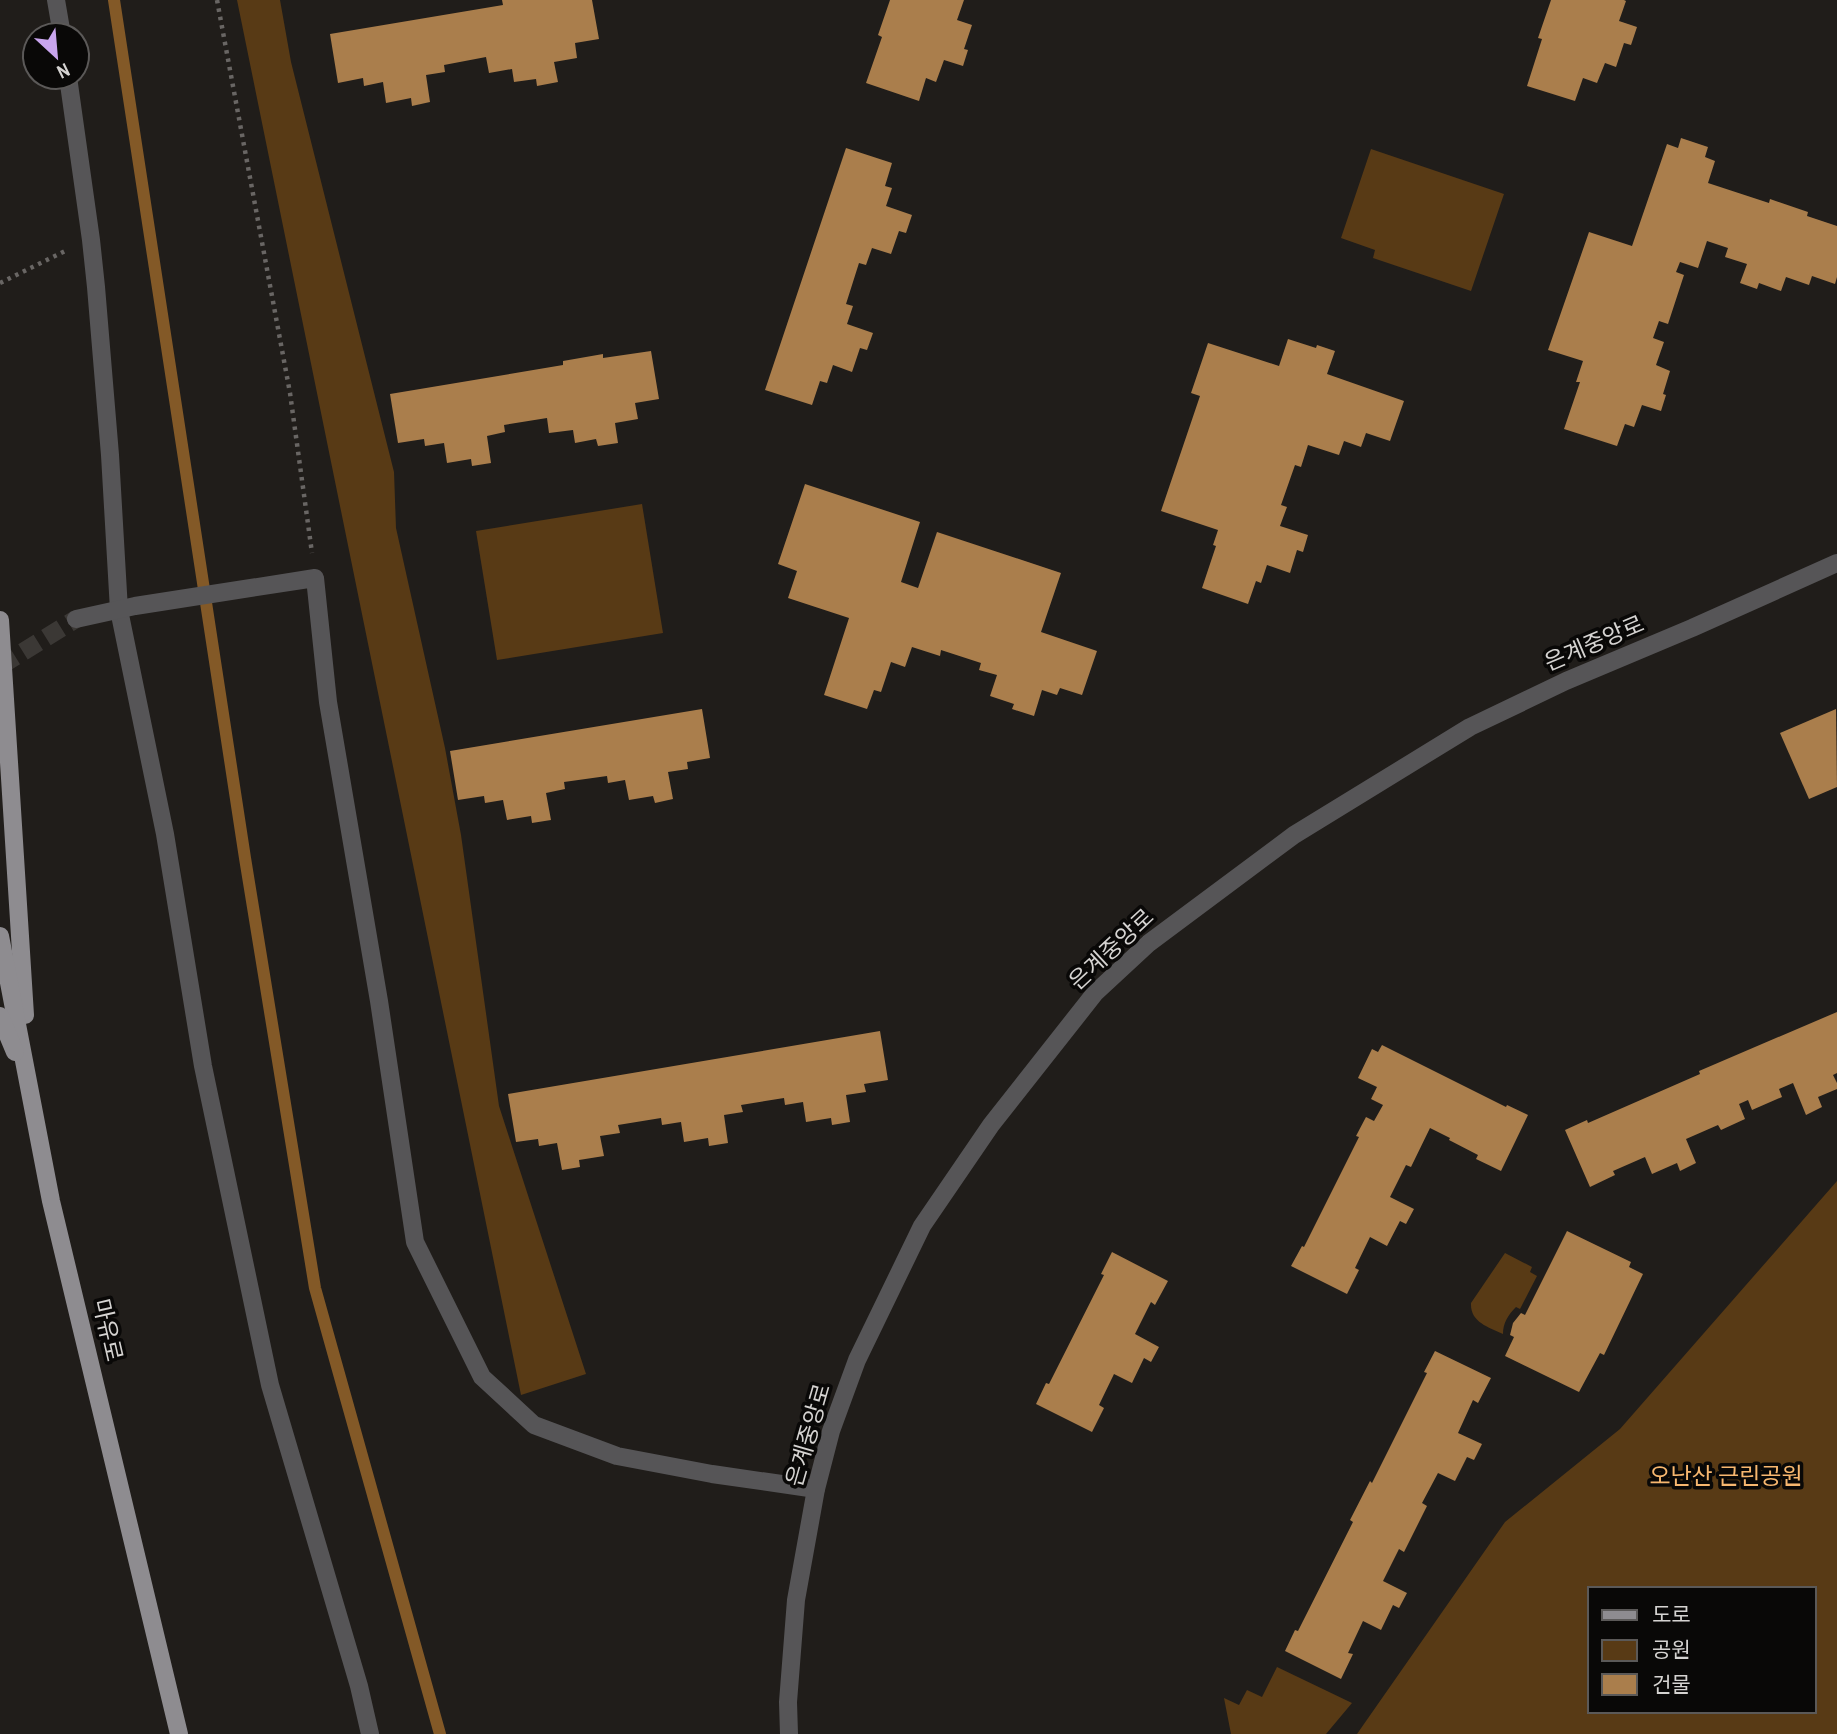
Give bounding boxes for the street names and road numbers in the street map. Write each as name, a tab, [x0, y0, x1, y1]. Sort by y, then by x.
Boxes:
street label: 은계중앙로	[1539, 608, 1649, 677]
street label: 은계중앙로	[1061, 901, 1160, 996]
street label: 마유로	[86, 1295, 131, 1364]
street label: 은계중앙로	[778, 1380, 837, 1490]

